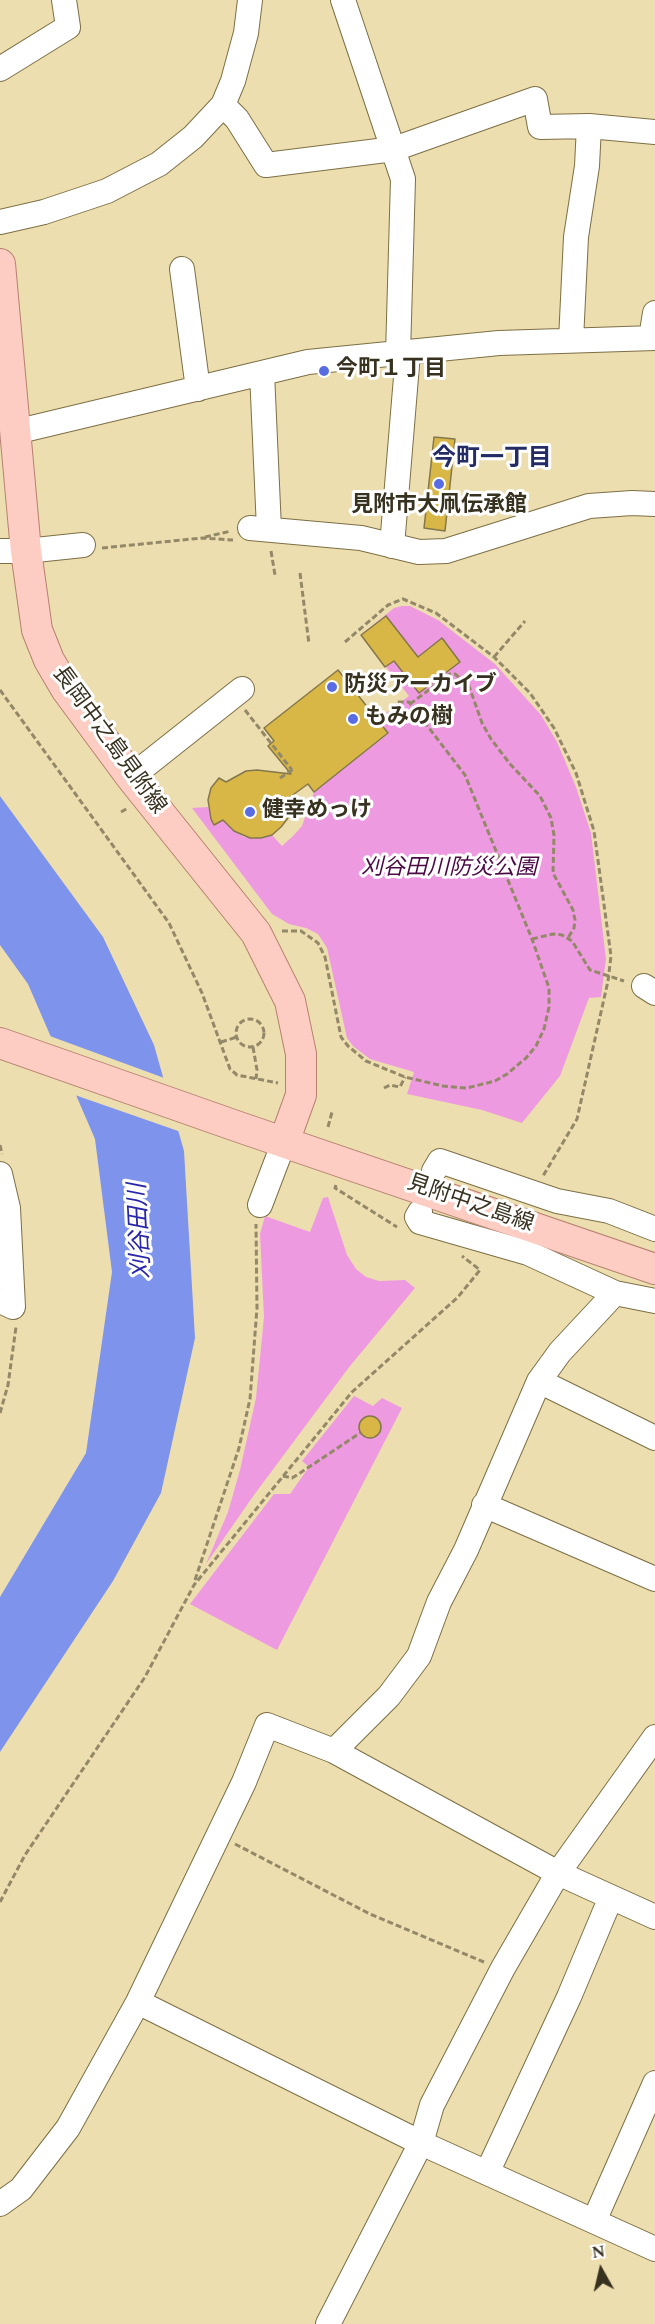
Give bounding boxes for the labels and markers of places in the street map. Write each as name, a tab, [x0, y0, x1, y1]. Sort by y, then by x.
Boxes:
place label: 今町１丁目	[336, 358, 446, 384]
marker: 今町１丁目	[317, 364, 331, 378]
marker: 見附市大凧伝承館	[432, 477, 446, 491]
place label: 見附市大凧伝承館	[351, 494, 527, 520]
place label: 防災アーカイブ	[344, 674, 497, 700]
marker: 防災アーカイブ	[325, 680, 339, 694]
place label: もみの樹	[365, 706, 453, 732]
marker: もみの樹	[346, 712, 360, 726]
place label: 健幸めっけ	[262, 799, 372, 825]
marker: 健幸めっけ	[243, 805, 257, 819]

